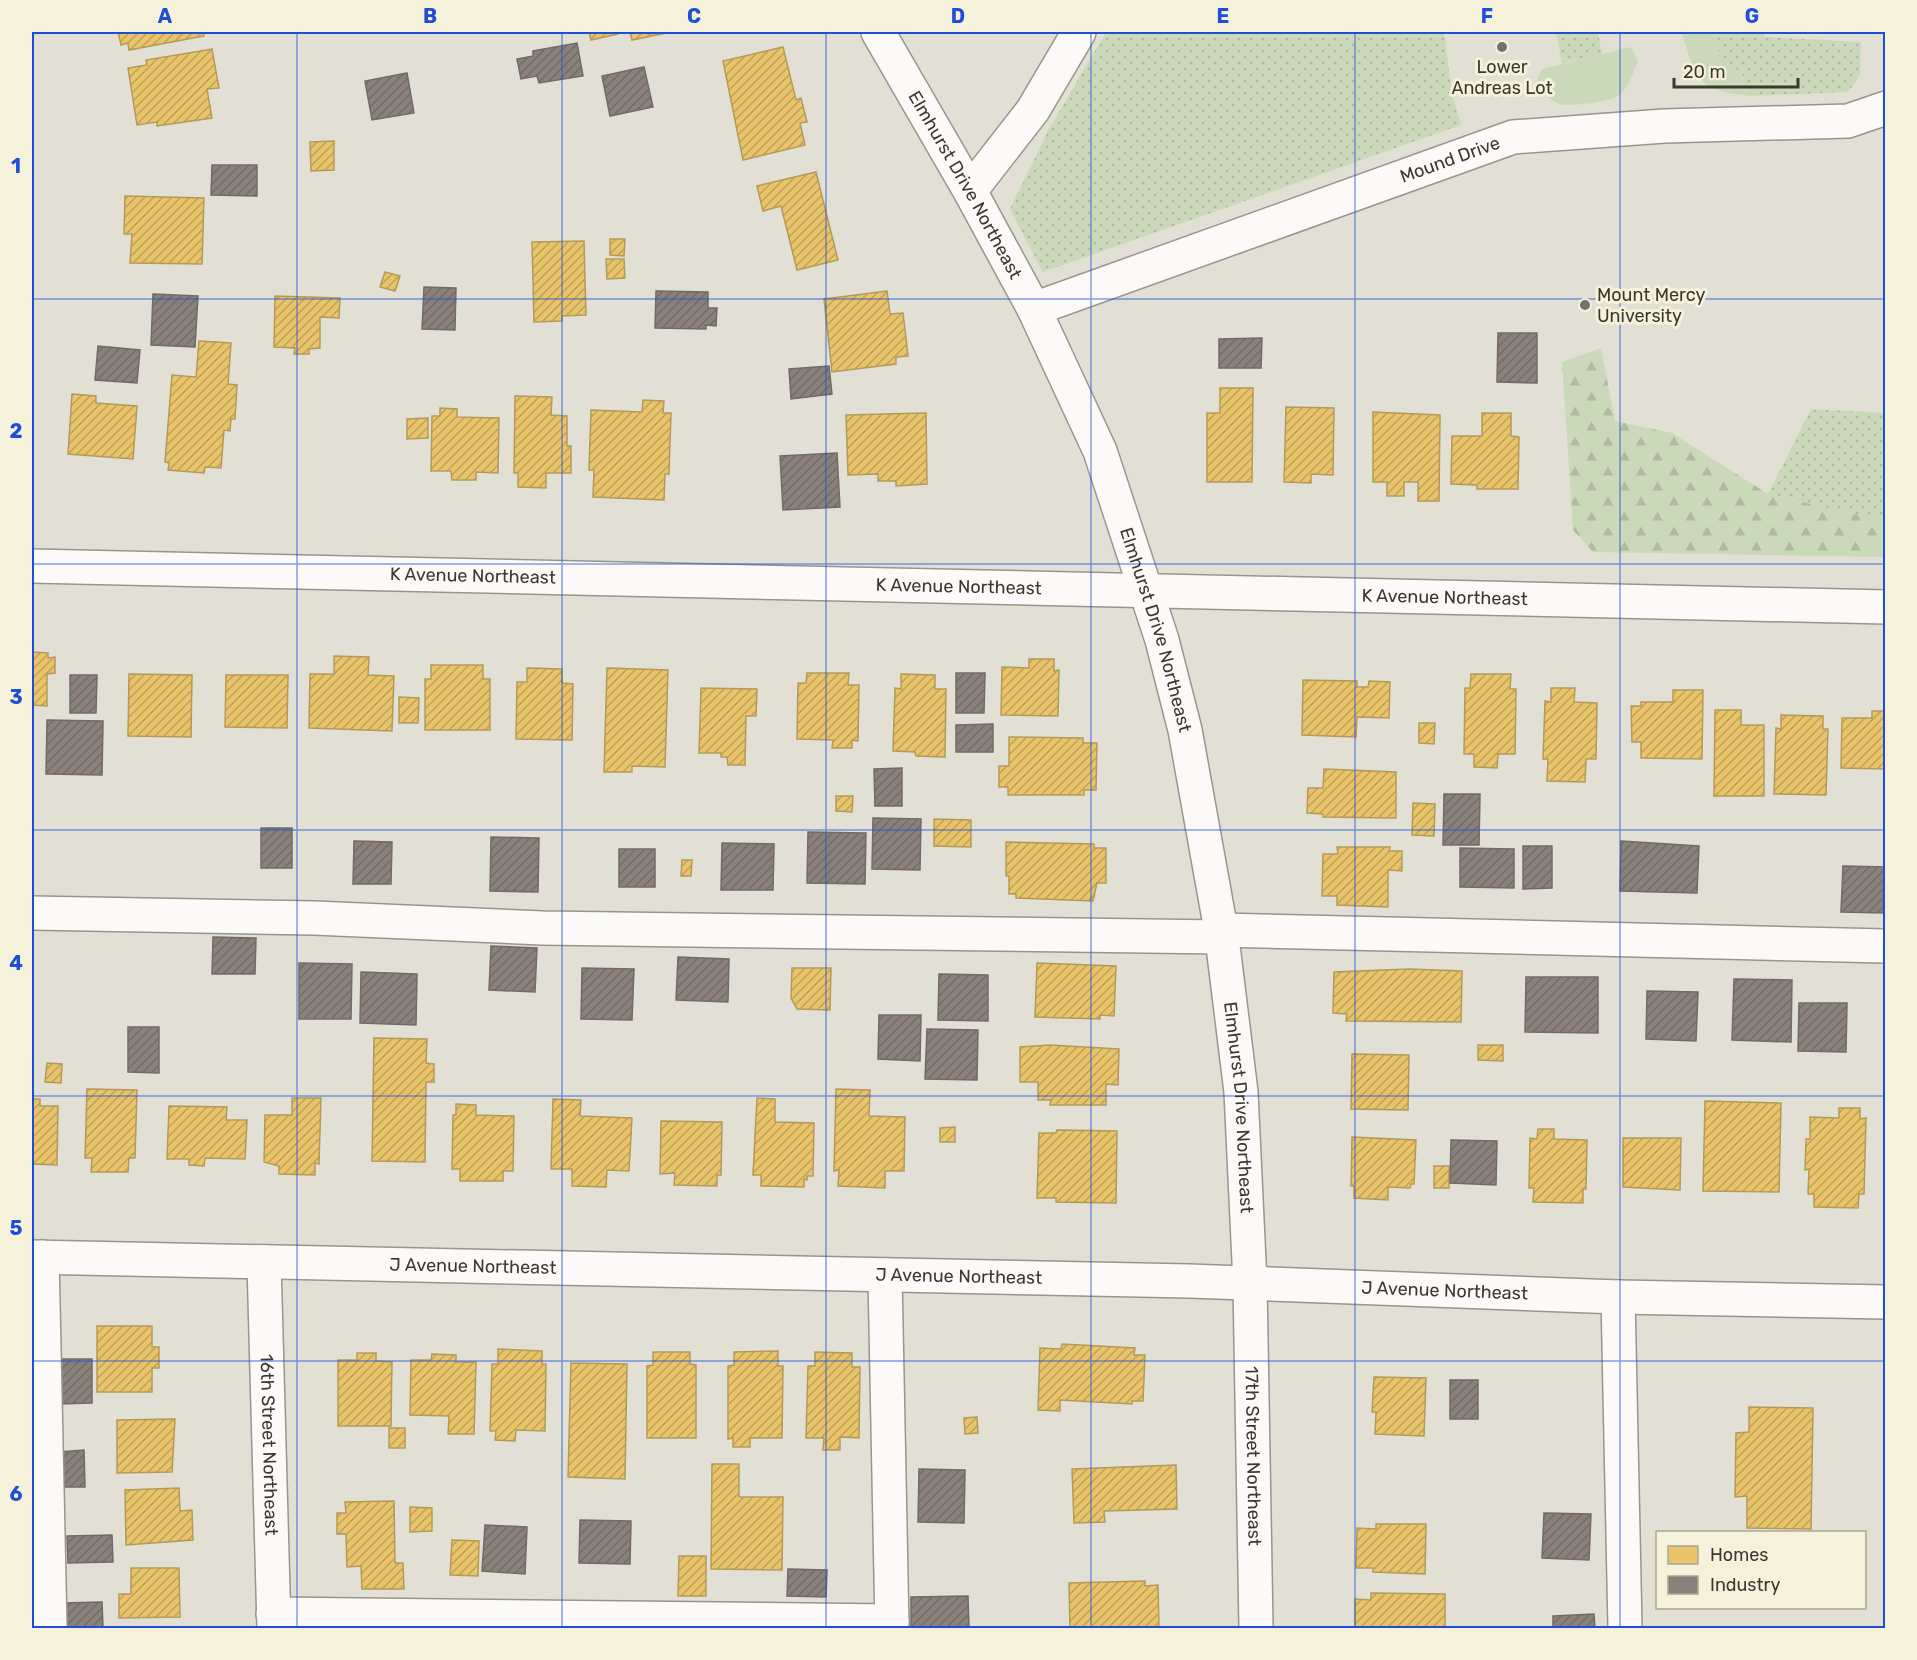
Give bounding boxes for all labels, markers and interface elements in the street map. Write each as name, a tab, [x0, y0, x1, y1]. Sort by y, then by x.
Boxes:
text: A	[158, 4, 173, 28]
text: B	[423, 4, 437, 28]
text: C	[687, 4, 701, 28]
text: D	[951, 4, 965, 28]
text: E	[1217, 4, 1229, 28]
text: F	[1481, 4, 1493, 28]
text: G	[1745, 4, 1759, 28]
marker: Lower Andreas Lot	[1495, 40, 1509, 54]
scale bar	[1674, 51, 1798, 89]
place label: Lower Andreas Lot	[1451, 56, 1553, 99]
text: 20 m	[1683, 61, 1725, 83]
street label: Elmhurst Drive Northeast	[903, 87, 1027, 283]
street label: Mound Drive	[1397, 132, 1503, 188]
text: 1	[11, 154, 21, 178]
place label: Mount Mercy University	[1597, 284, 1705, 327]
marker: Mount Mercy University	[1578, 298, 1592, 312]
text: 2	[10, 419, 23, 443]
street label: Elmhurst Drive Northeast	[1115, 525, 1196, 735]
street label: K Avenue Northeast	[390, 563, 556, 589]
street label: K Avenue Northeast	[876, 574, 1042, 599]
street label: K Avenue Northeast	[1361, 584, 1528, 610]
text: 3	[9, 685, 23, 709]
text: 4	[9, 951, 23, 975]
street label: Elmhurst Drive Northeast	[1219, 1000, 1258, 1214]
text: 5	[10, 1216, 23, 1240]
street label: J Avenue Northeast	[389, 1253, 557, 1279]
street label: J Avenue Northeast	[875, 1263, 1042, 1289]
street label: J Avenue Northeast	[1361, 1276, 1528, 1305]
street label: 16th Street Northeast	[256, 1354, 282, 1536]
street label: 17th Street Northeast	[1240, 1366, 1266, 1546]
text: 6	[9, 1482, 23, 1506]
legend	[1656, 1531, 1866, 1609]
text: Homes	[1710, 1544, 1768, 1566]
text: Industry	[1710, 1574, 1780, 1596]

